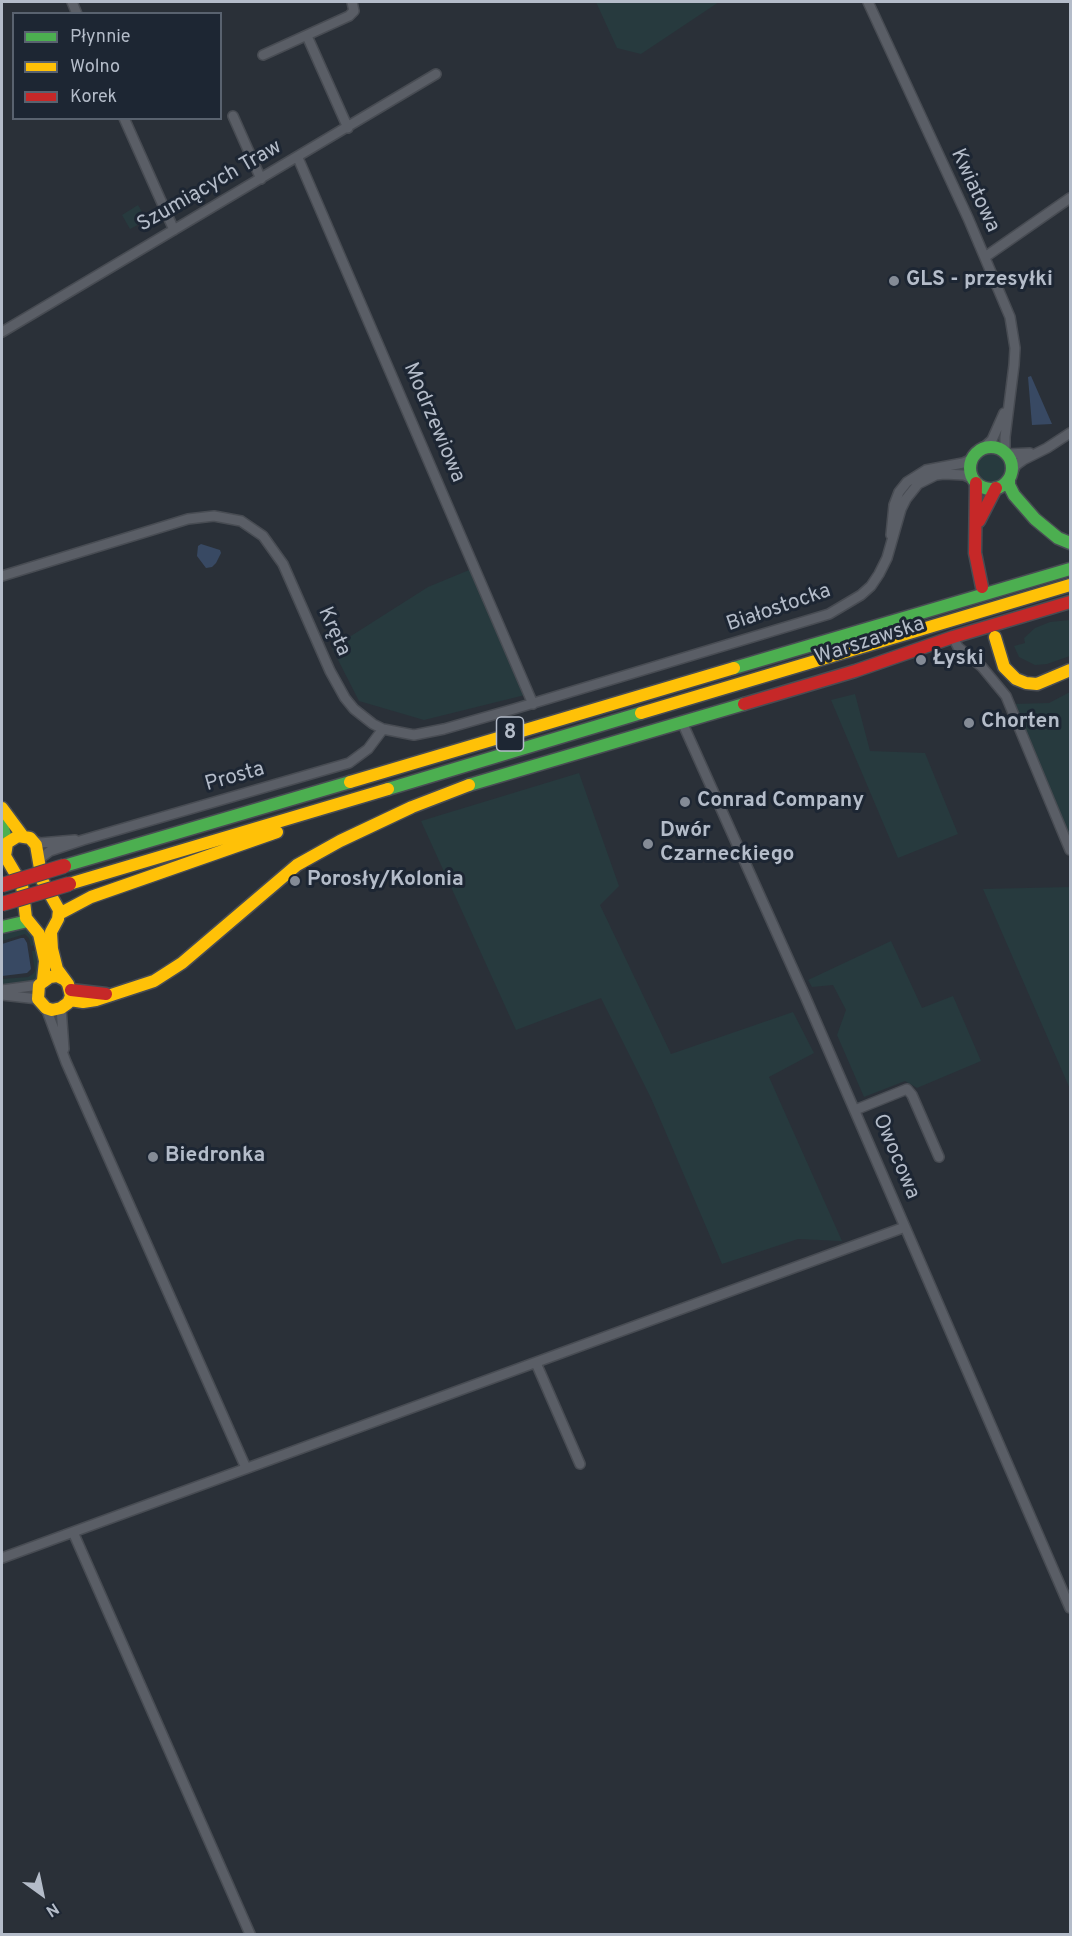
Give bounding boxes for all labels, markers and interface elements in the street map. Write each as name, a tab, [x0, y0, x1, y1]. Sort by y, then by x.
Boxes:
legend	[12, 12, 222, 120]
text: Płynnie	[70, 26, 131, 49]
text: Wolno	[70, 56, 120, 79]
text: Korek	[70, 86, 117, 109]
street label: Szumiących Traw	[133, 135, 287, 239]
street label: Kwiatowa	[944, 145, 1004, 237]
place label: GLS - przesyłki	[906, 268, 1053, 294]
marker: GLS - przesyłki	[887, 274, 901, 288]
street label: Modrzewiowa	[396, 359, 470, 487]
street label: Białostocka	[723, 579, 835, 639]
street label: Kręta	[311, 603, 355, 661]
street label: Warszawska	[812, 612, 928, 672]
place label: Łyski	[933, 647, 984, 673]
marker: Łyski	[914, 653, 928, 667]
place label: Chorten	[981, 710, 1060, 736]
marker: Chorten	[962, 716, 976, 730]
road number: 8	[496, 717, 524, 751]
street label: Prosta	[202, 758, 268, 798]
place label: Conrad Company	[697, 789, 864, 815]
marker: Conrad Company	[678, 795, 692, 809]
place label: Dwór Czarneckiego	[660, 819, 794, 869]
marker: Dwór Czarneckiego	[641, 837, 655, 851]
place label: Porosły/Kolonia	[307, 868, 464, 894]
marker: Porosły/Kolonia	[288, 874, 302, 888]
street label: Owocowa	[866, 1111, 924, 1203]
place label: Biedronka	[165, 1144, 265, 1170]
marker: Biedronka	[146, 1150, 160, 1164]
north arrow	[12, 1864, 72, 1924]
text: N	[42, 1898, 62, 1921]

